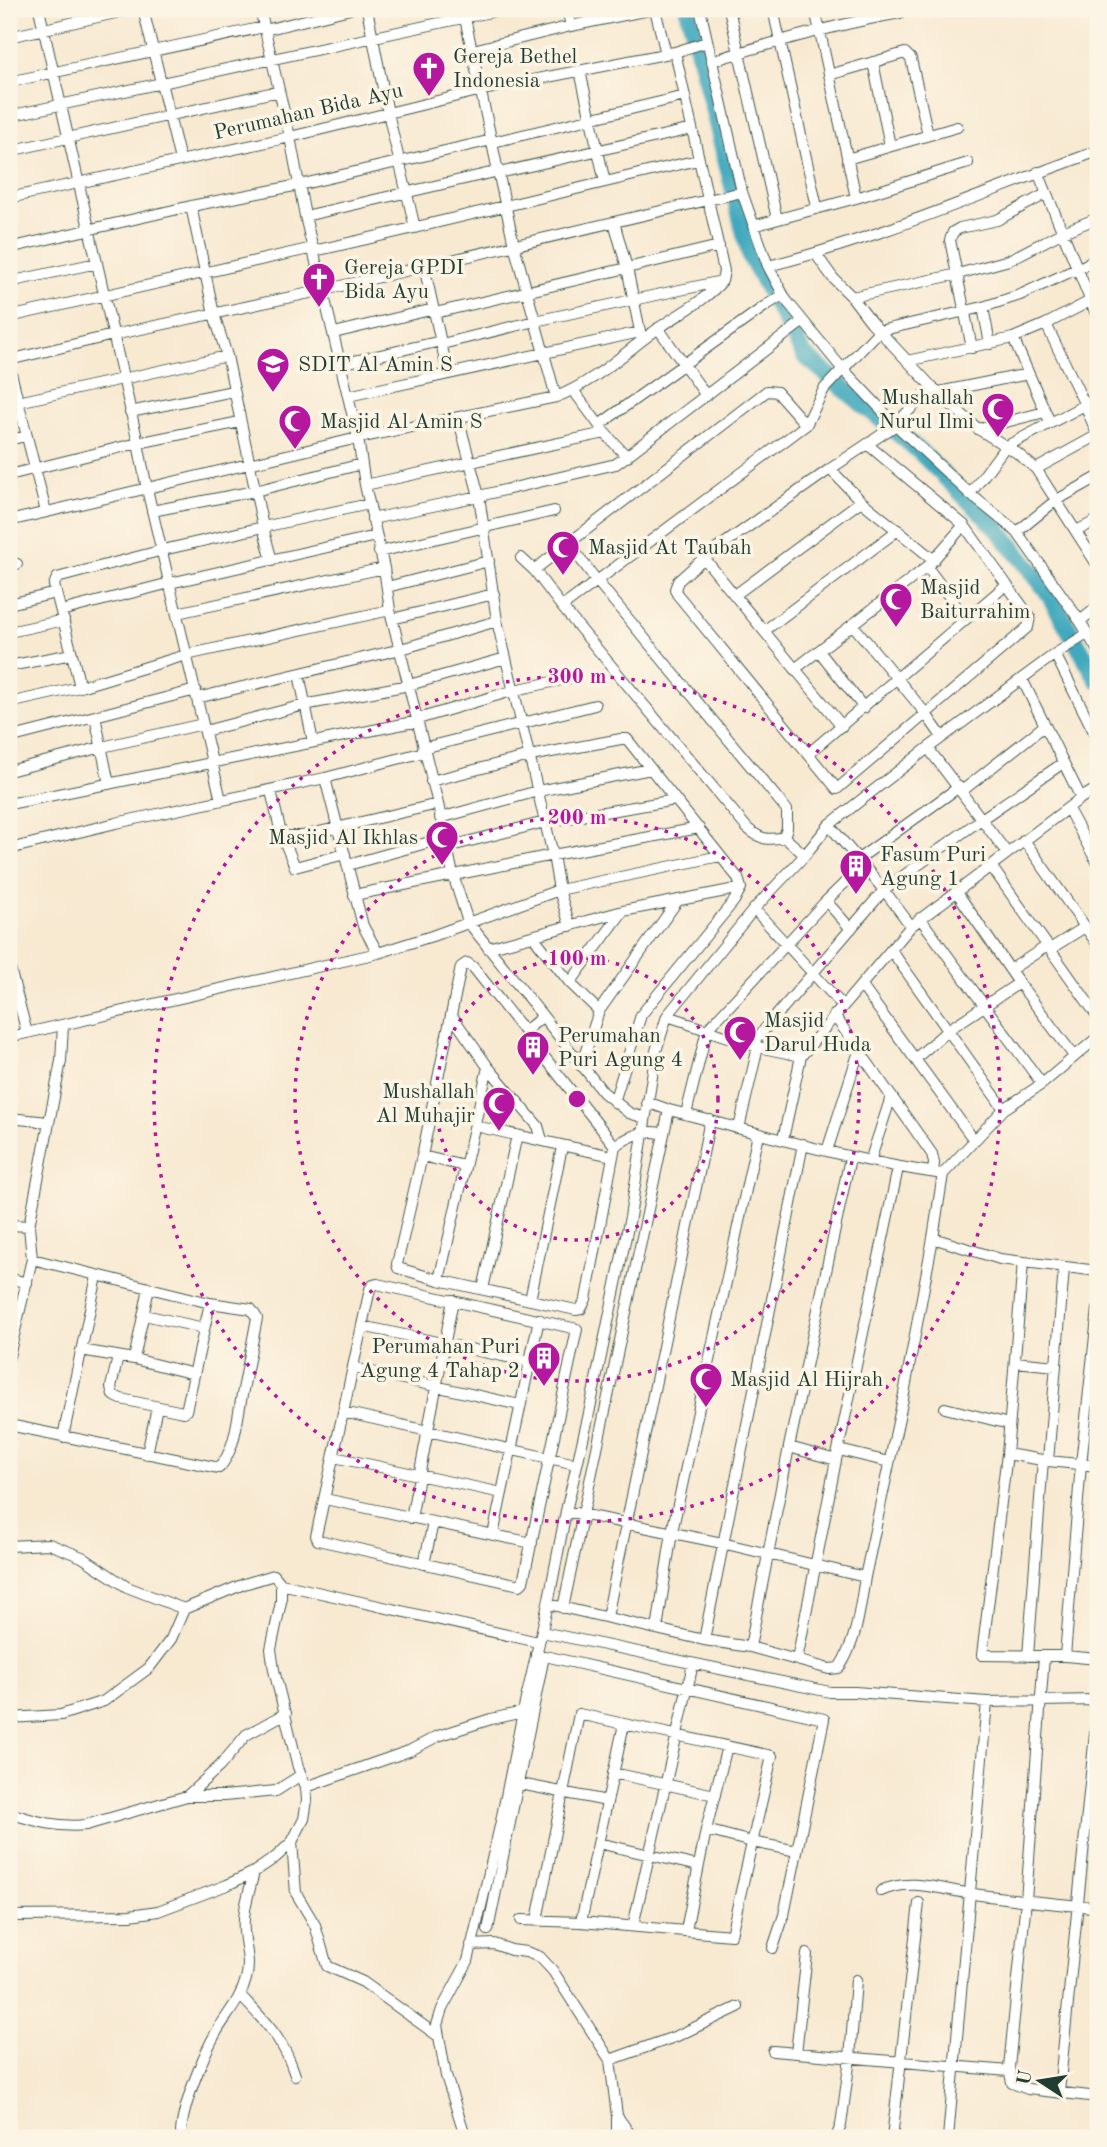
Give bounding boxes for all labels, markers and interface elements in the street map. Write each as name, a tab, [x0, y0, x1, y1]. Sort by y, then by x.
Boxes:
place label: Gereja Bethel Indonesia	[453, 47, 578, 92]
church icon: Gereja Bethel Indonesia	[410, 49, 448, 98]
street label: Perumahan Bida Ayu	[212, 80, 405, 144]
place label: Gereja GPDI Bida Ayu	[344, 258, 464, 303]
church icon: Gereja GPDI Bida Ayu	[300, 260, 338, 309]
school or university icon: SDIT Al Amin S	[254, 345, 292, 394]
place label: SDIT Al Amin S	[298, 355, 453, 376]
place label: Mushallah Nurul Ilmi	[879, 388, 974, 433]
mosque icon: Mushallah Nurul Ilmi	[979, 390, 1017, 439]
mosque icon: Masjid Al Amin S	[276, 402, 314, 451]
place label: Masjid Al Amin S	[320, 412, 483, 433]
mosque icon: Masjid At Taubah	[544, 528, 582, 577]
place label: Masjid At Taubah	[588, 538, 752, 559]
place label: Masjid Baiturrahim	[920, 578, 1030, 623]
mosque icon: Masjid Baiturrahim	[877, 580, 915, 629]
text: 300 m	[547, 667, 607, 688]
text: 200 m	[547, 808, 607, 829]
mosque icon: Masjid Al Ikhlas	[423, 818, 461, 867]
place label: Masjid Al Ikhlas	[268, 828, 418, 849]
place label: Fasum Puri Agung 1	[880, 845, 986, 890]
building icon: Fasum Puri Agung 1	[837, 847, 875, 896]
text: 100 m	[547, 949, 607, 970]
place label: Masjid Darul Huda	[764, 1011, 871, 1056]
mosque icon: Masjid Darul Huda	[721, 1013, 759, 1062]
place label: Perumahan Puri Agung 4	[558, 1026, 683, 1071]
building icon: Perumahan Puri Agung 4	[514, 1028, 552, 1077]
place label: Mushallah Al Muhajir	[376, 1082, 475, 1127]
mosque icon: Mushallah Al Muhajir	[480, 1084, 518, 1133]
centre of rings	[565, 1087, 589, 1111]
place label: Perumahan Puri Agung 4 Tahap 2	[360, 1337, 520, 1382]
building icon: Perumahan Puri Agung 4 Tahap 2	[525, 1339, 563, 1388]
mosque icon: Masjid Al Hijrah	[687, 1360, 725, 1409]
place label: Masjid Al Hijrah	[730, 1370, 883, 1391]
north arrow	[1006, 2046, 1076, 2116]
text: U	[1015, 2069, 1037, 2087]

